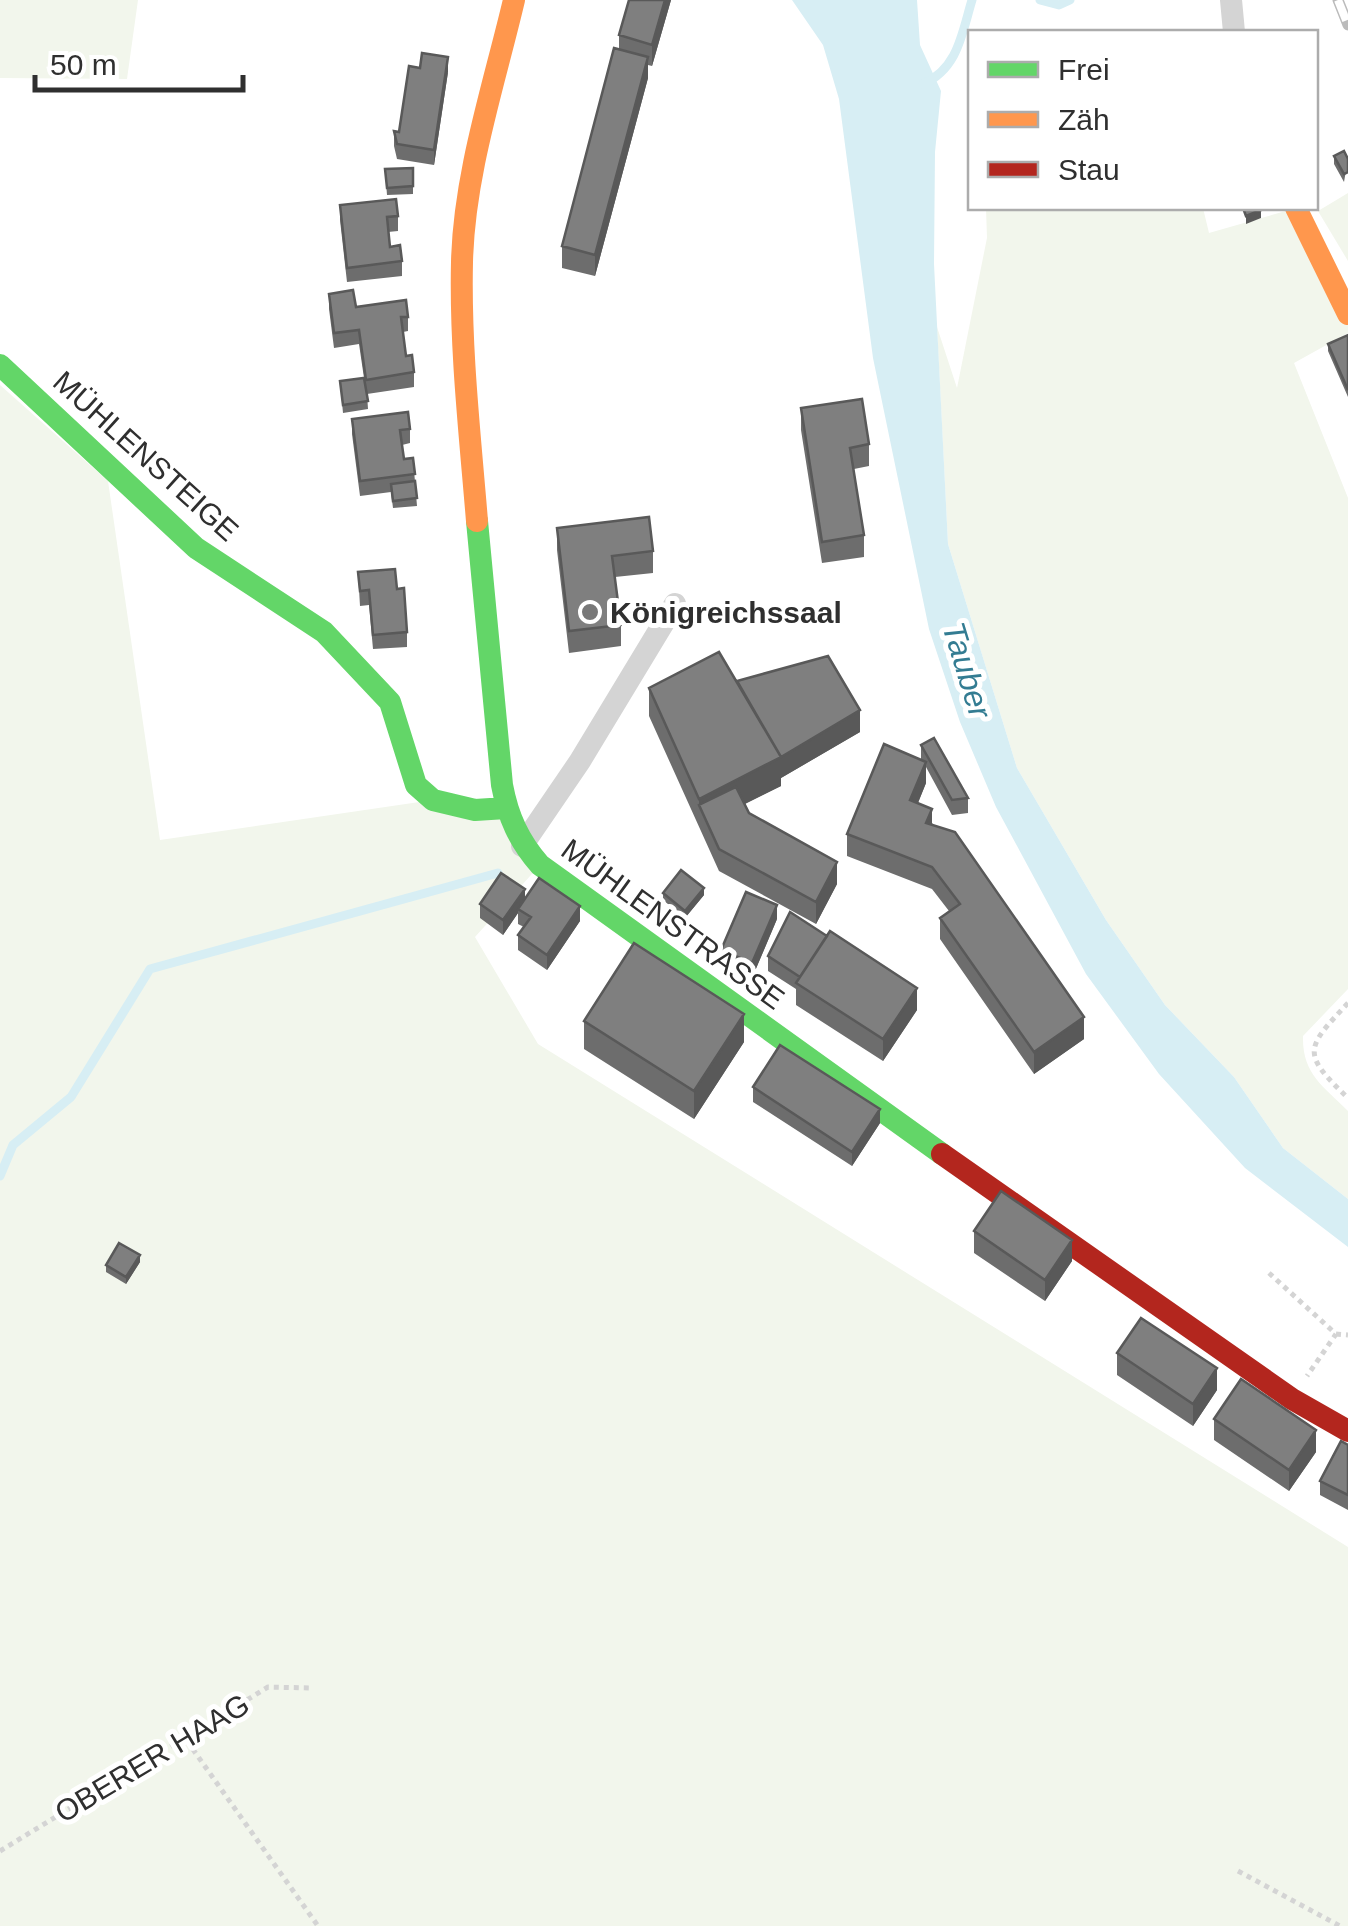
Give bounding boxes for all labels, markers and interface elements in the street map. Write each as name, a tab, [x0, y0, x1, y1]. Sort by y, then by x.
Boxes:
scale bar	[35, 30, 242, 92]
legend	[968, 30, 1318, 210]
text: 50 m	[50, 48, 117, 81]
text: Frei	[1058, 53, 1110, 86]
text: Zäh	[1058, 103, 1110, 136]
text: Stau	[1058, 153, 1120, 186]
street label: MÜHLENSTEIGE	[47, 365, 245, 547]
place label: Königreichssaal	[610, 596, 842, 629]
marker: Königreichssaal	[579, 601, 601, 623]
water label: Tauber	[935, 618, 999, 724]
street label: MÜHLENSTRASSE	[555, 832, 791, 1016]
street label: OBERER HAAG	[49, 1687, 255, 1829]

